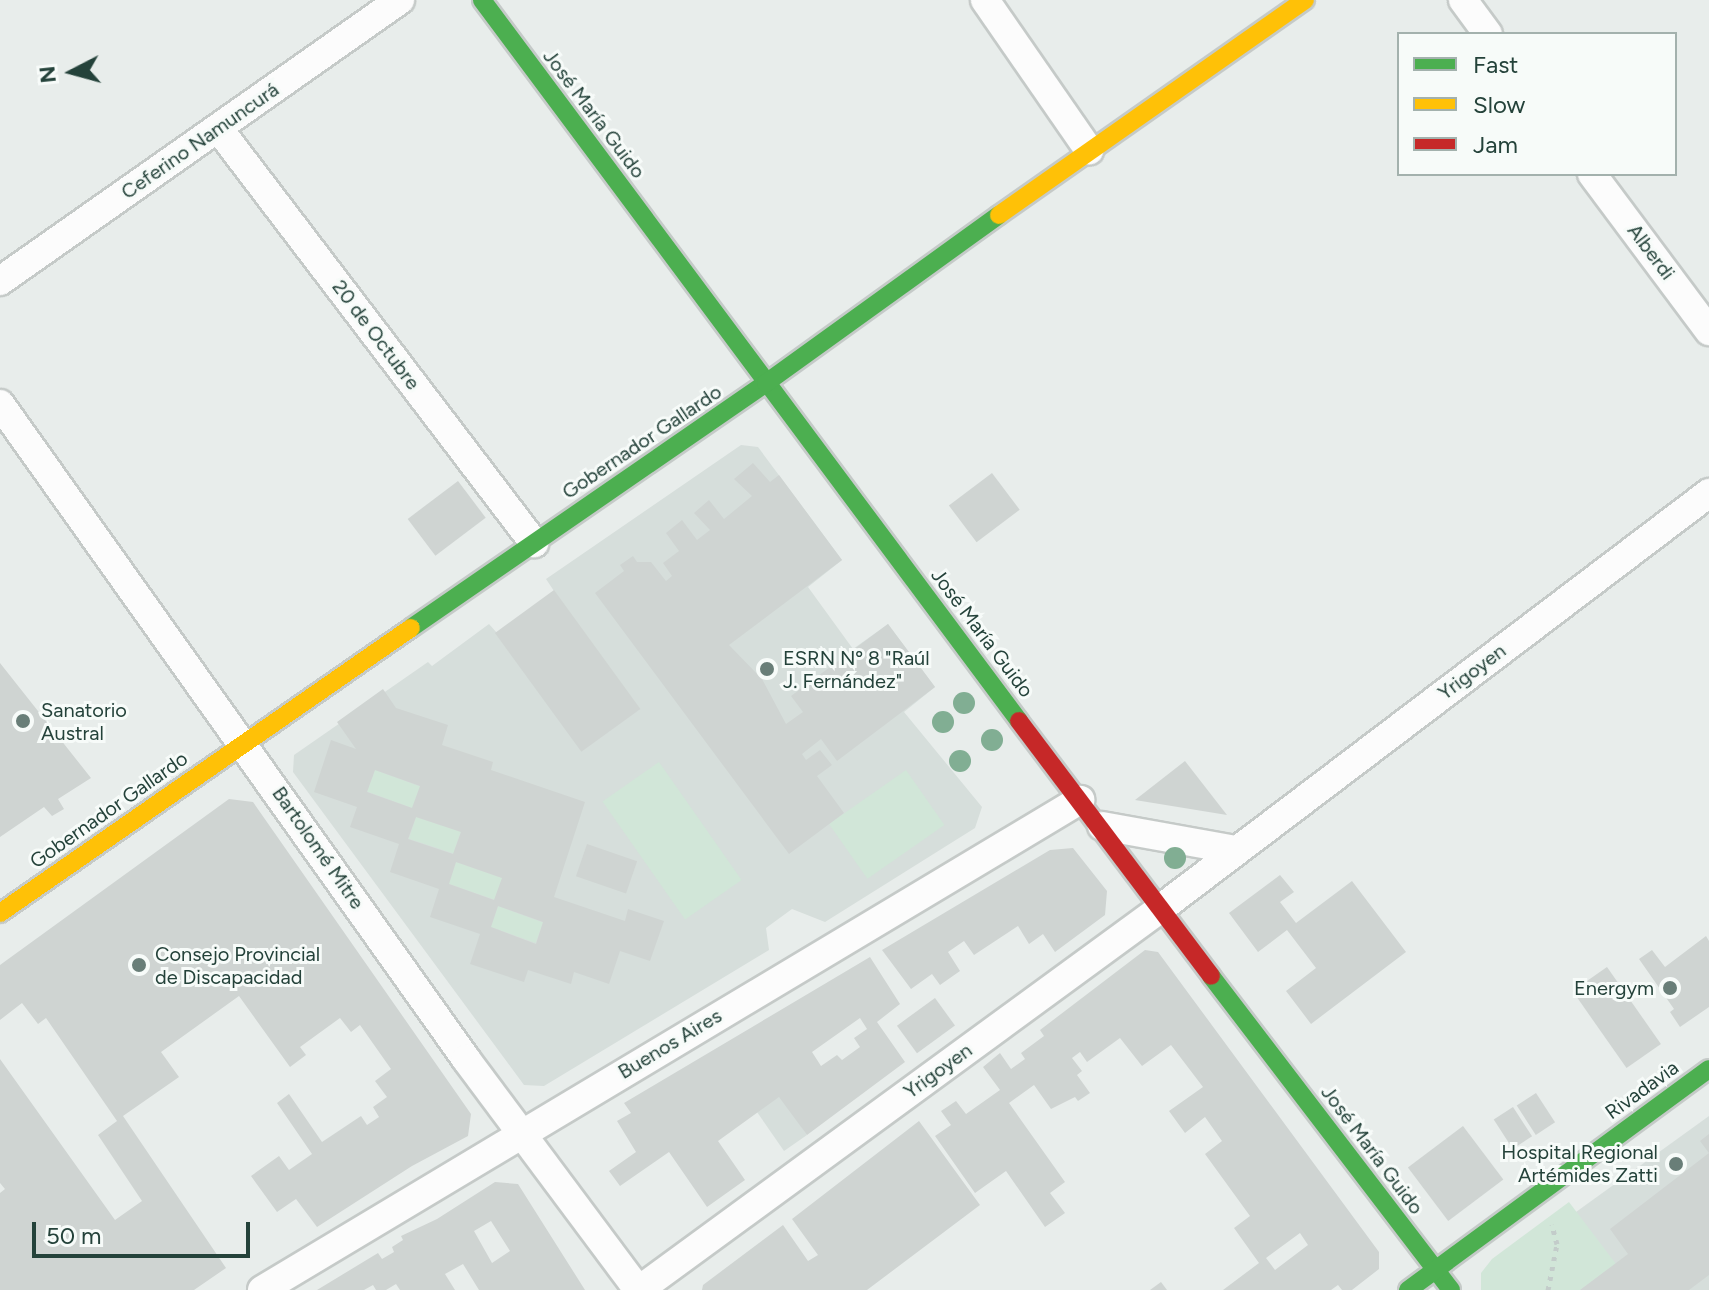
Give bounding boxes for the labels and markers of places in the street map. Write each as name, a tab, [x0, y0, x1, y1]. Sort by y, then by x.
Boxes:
place label: ESRN Nº 8 "Raúl J. Fernández"	[783, 646, 930, 693]
marker: ESRN Nº 8 "Raúl J. Fernández"	[758, 660, 776, 678]
place label: Sanatorio Austral	[41, 698, 127, 745]
marker: Sanatorio Austral	[12, 710, 34, 732]
place label: Consejo Provincial de Discapacidad	[155, 942, 320, 989]
marker: Consejo Provincial de Discapacidad	[130, 956, 148, 974]
place label: Energym	[1574, 976, 1654, 1000]
marker: Energym	[1661, 979, 1679, 997]
place label: Hospital Regional Artémides Zatti	[1501, 1140, 1658, 1187]
marker: Hospital Regional Artémides Zatti	[1665, 1153, 1687, 1175]

